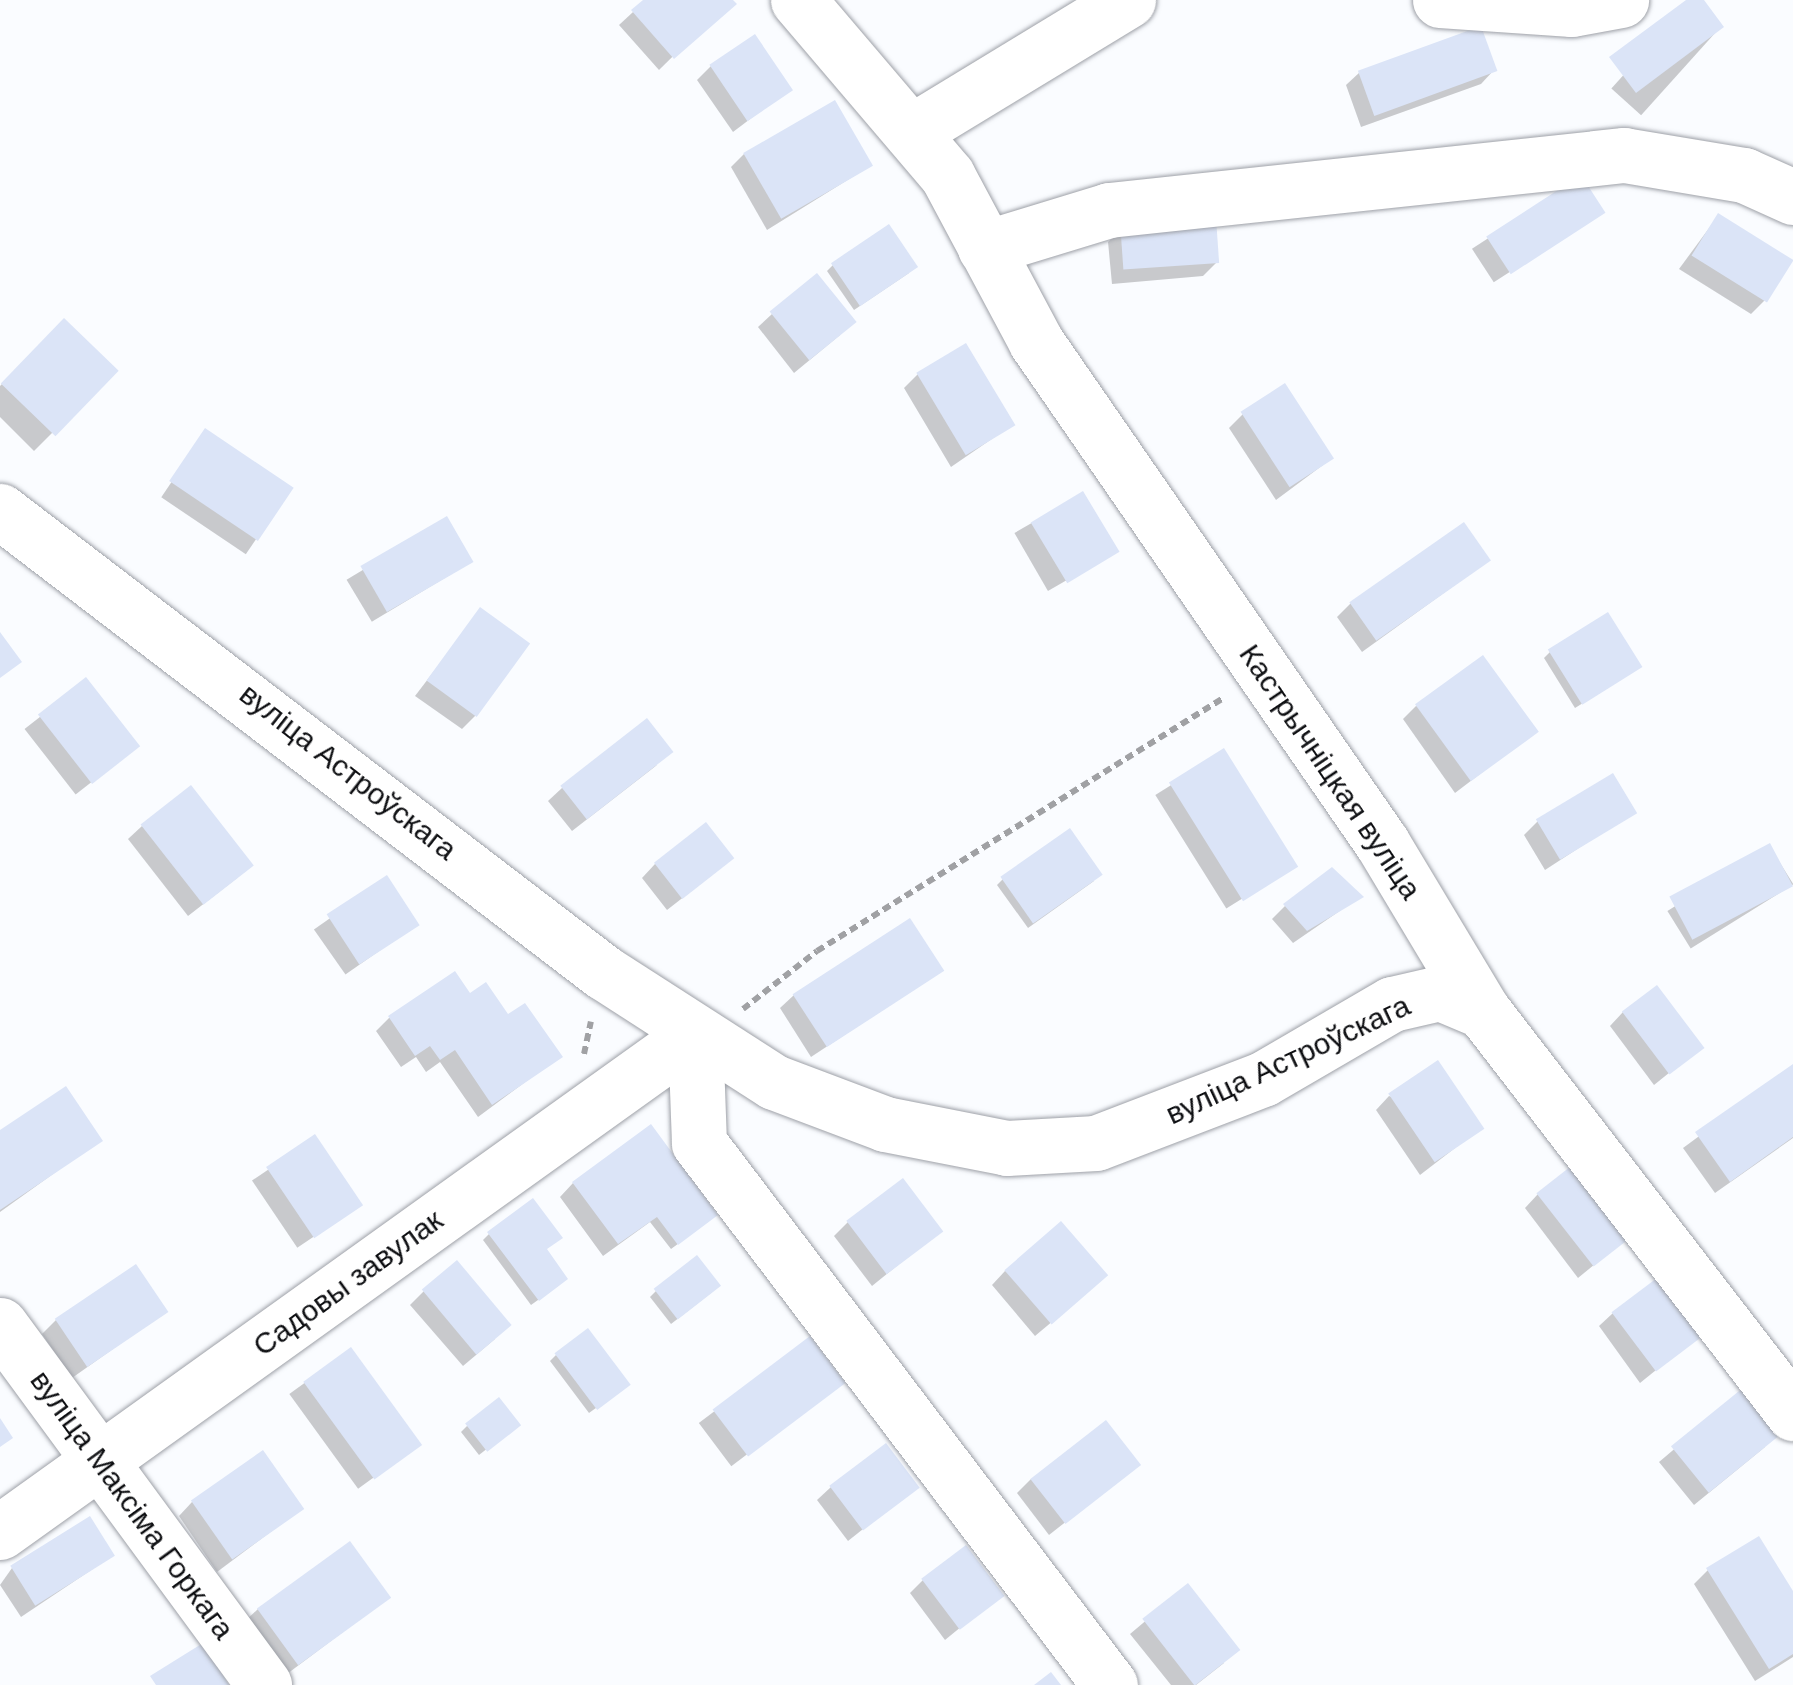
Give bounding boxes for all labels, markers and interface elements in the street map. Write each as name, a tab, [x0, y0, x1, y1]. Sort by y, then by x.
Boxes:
street label: Кастрычніцкая вуліца	[1231, 638, 1429, 906]
street label: вуліца Астроўскага	[232, 676, 464, 868]
street label: вуліца Астроўскага	[1160, 988, 1416, 1132]
street label: Садовы завулак	[246, 1202, 450, 1364]
street label: вуліца Максіма Горкага	[22, 1364, 242, 1646]

